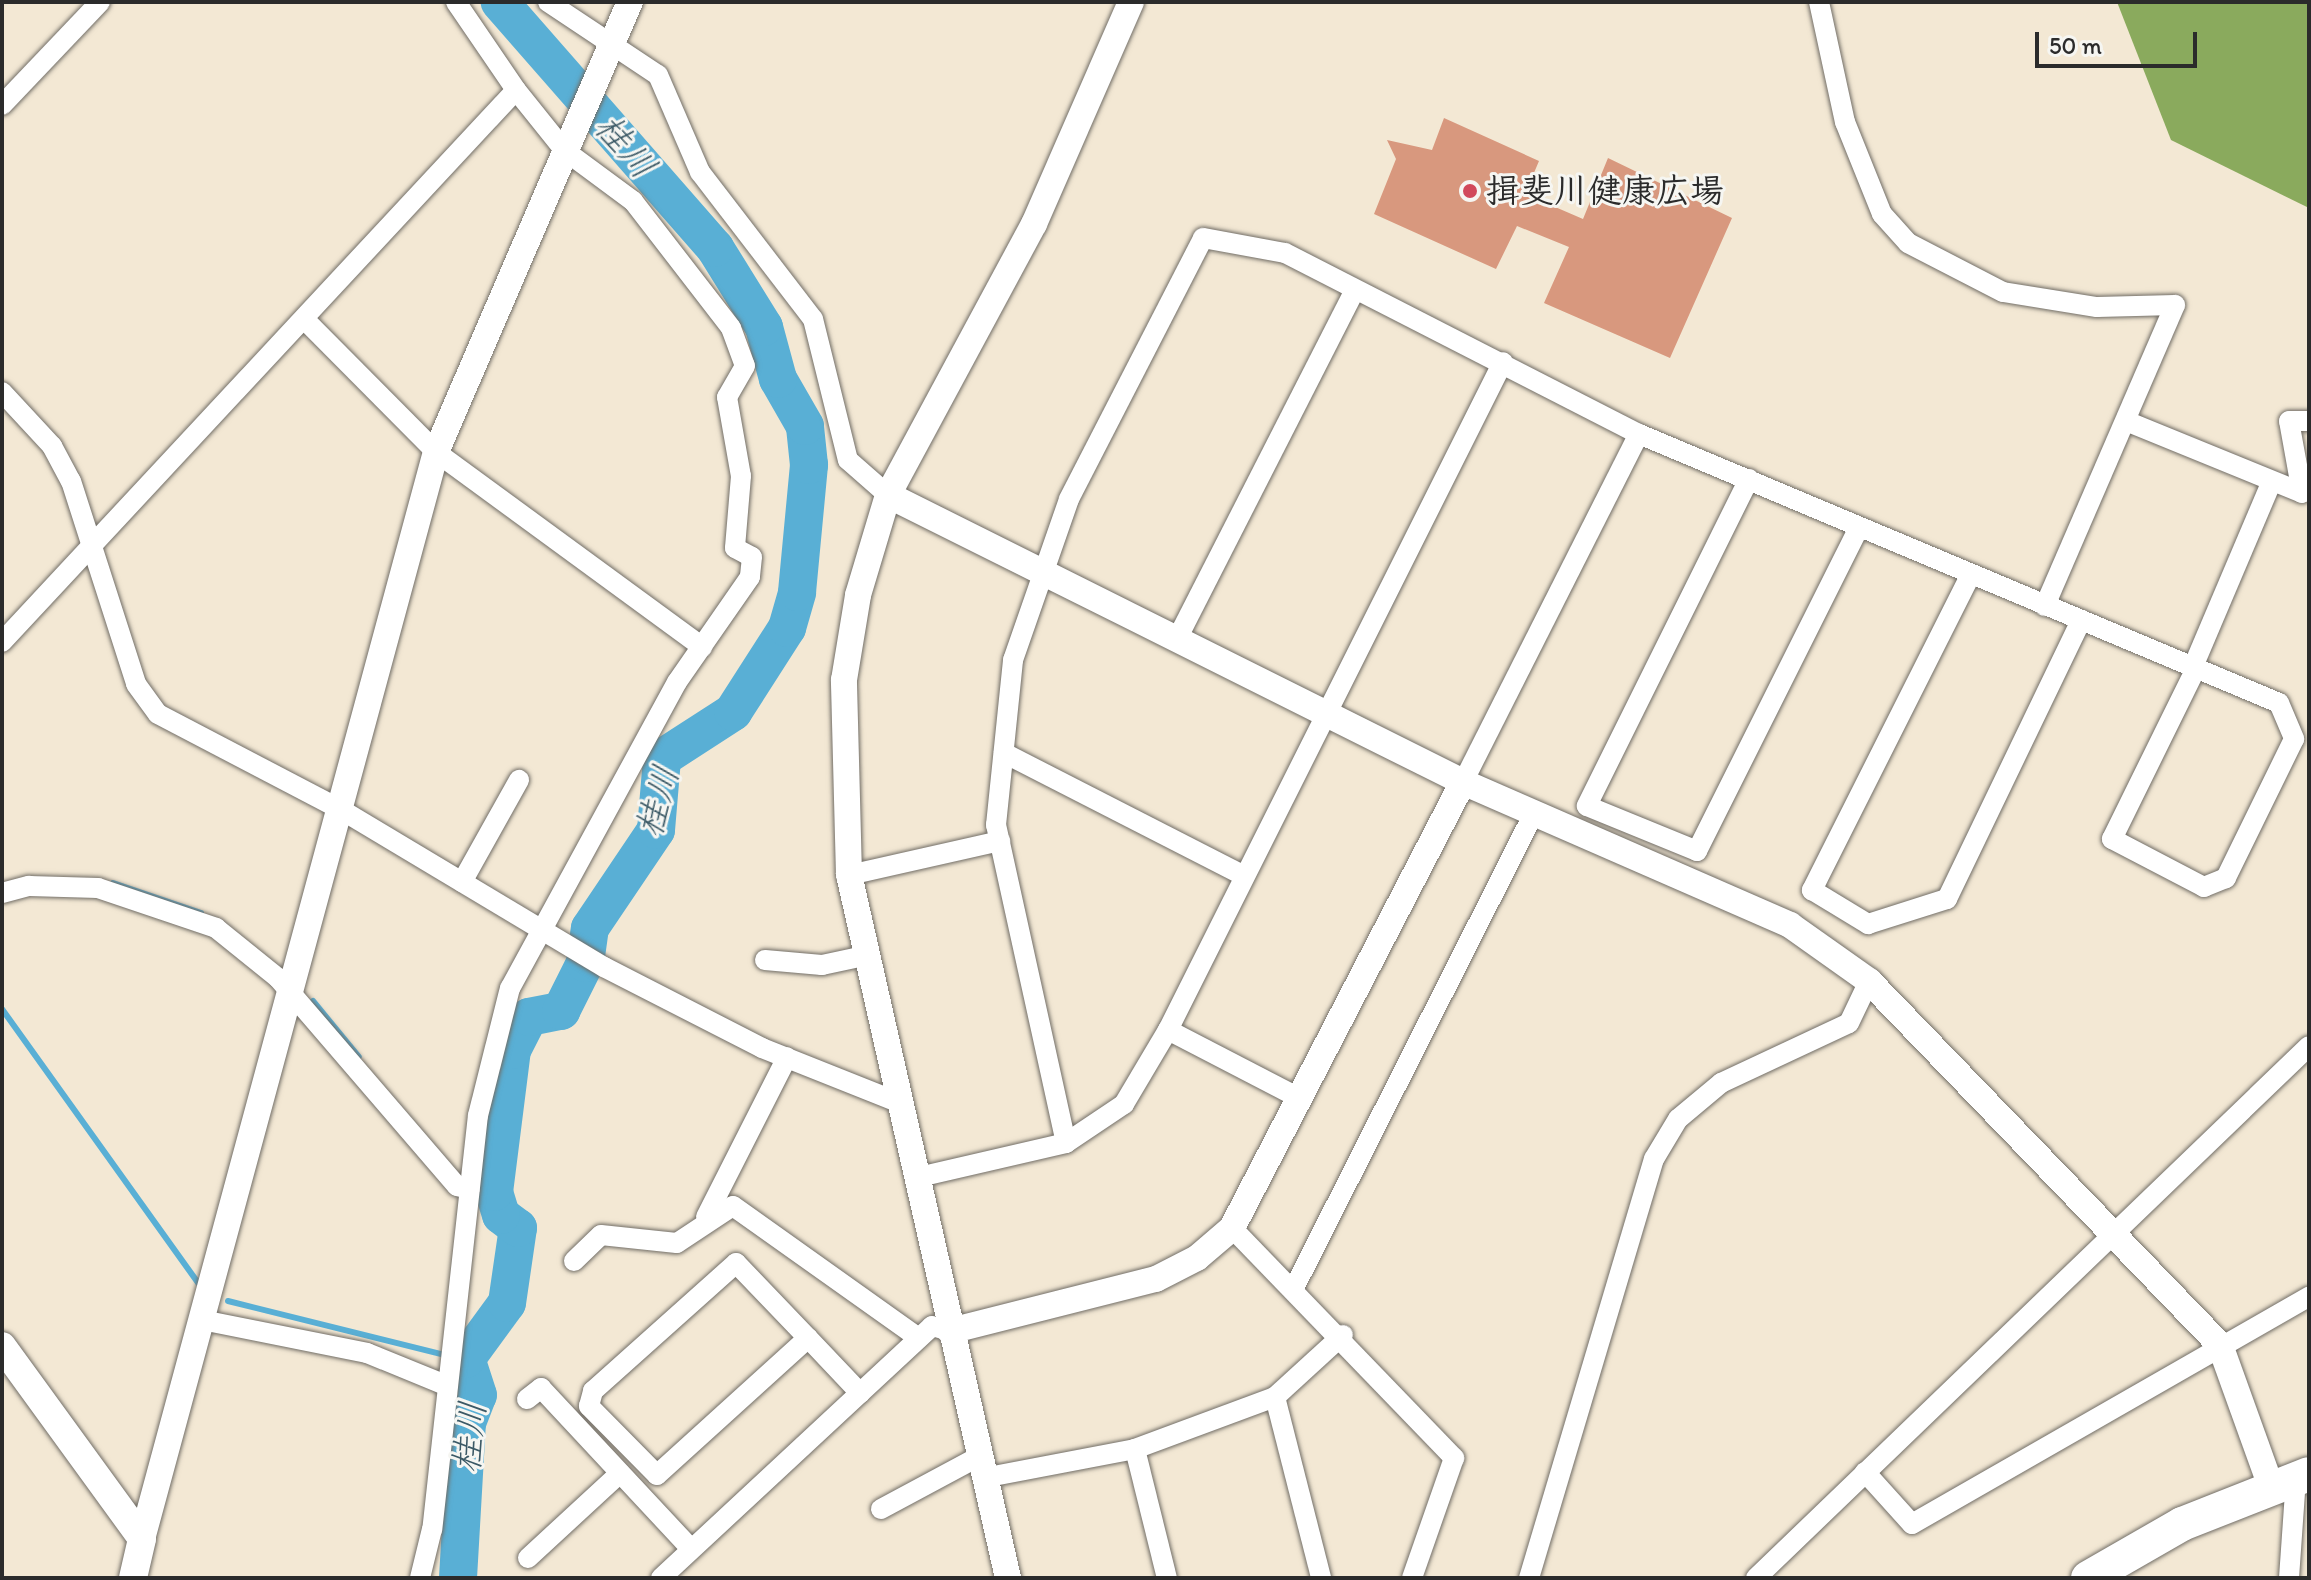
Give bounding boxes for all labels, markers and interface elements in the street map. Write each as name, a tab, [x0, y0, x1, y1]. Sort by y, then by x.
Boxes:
scale bar	[2039, 16, 2201, 66]
text: 50 m	[2049, 31, 2102, 60]
water label: 桂川	[586, 105, 666, 187]
place label: 揖斐川健康広場	[1486, 171, 1724, 211]
marker: 揖斐川健康広場	[1461, 182, 1479, 200]
water label: 桂川	[626, 760, 688, 842]
water label: 桂川	[444, 1399, 494, 1475]

